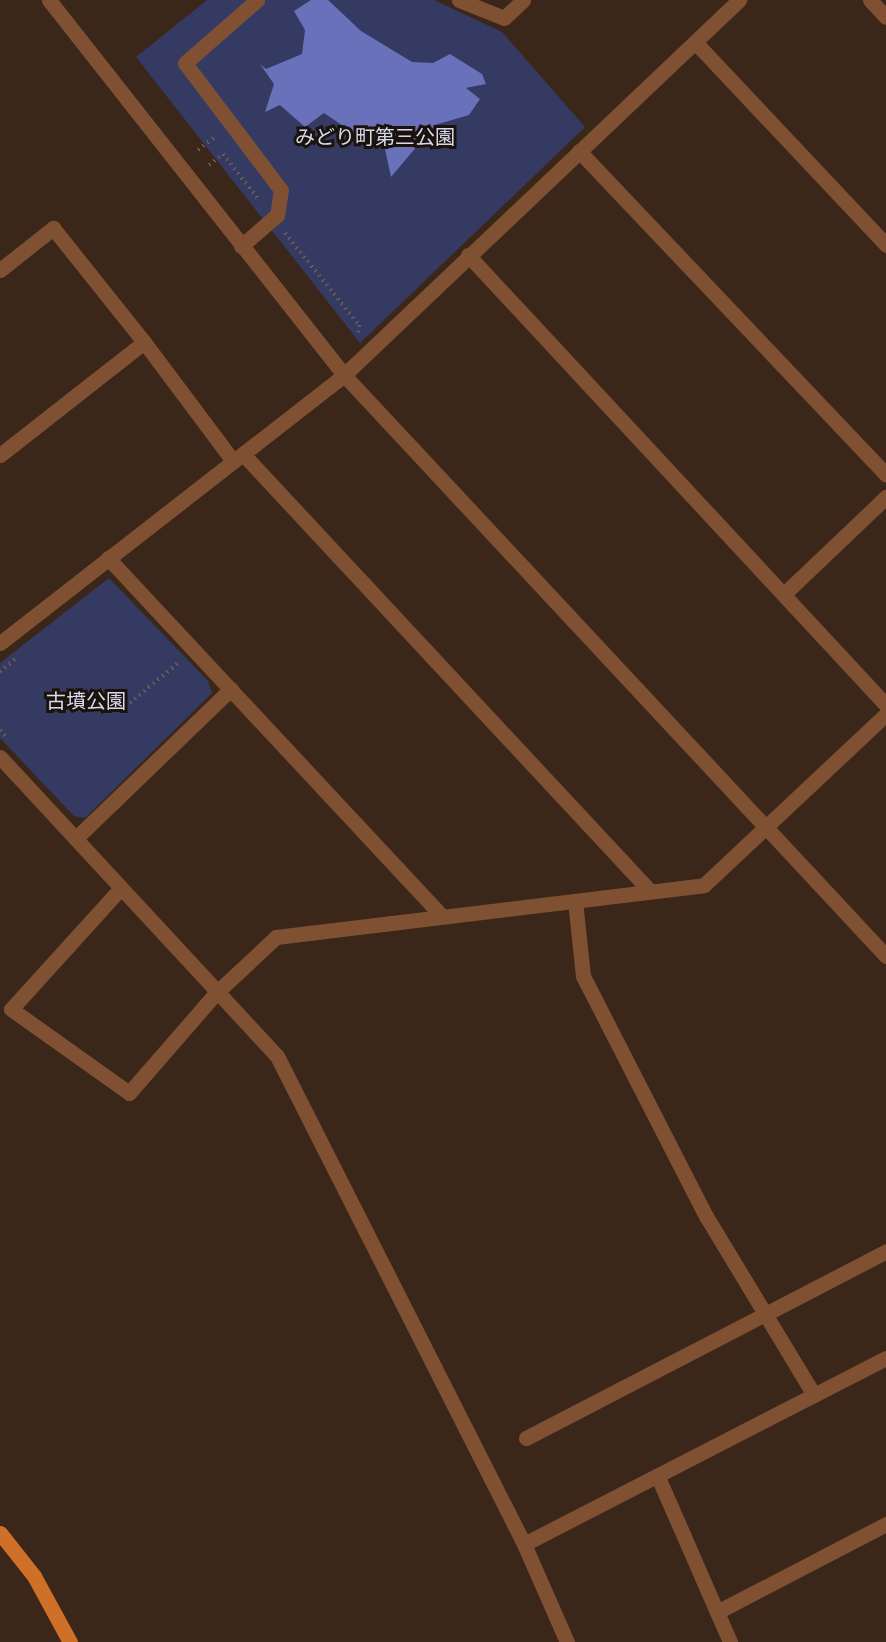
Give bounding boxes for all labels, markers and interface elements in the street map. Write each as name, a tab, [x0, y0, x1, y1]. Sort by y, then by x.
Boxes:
park label: みどり町第三公園	[295, 125, 455, 149]
park label: 古墳公園	[46, 689, 126, 713]

